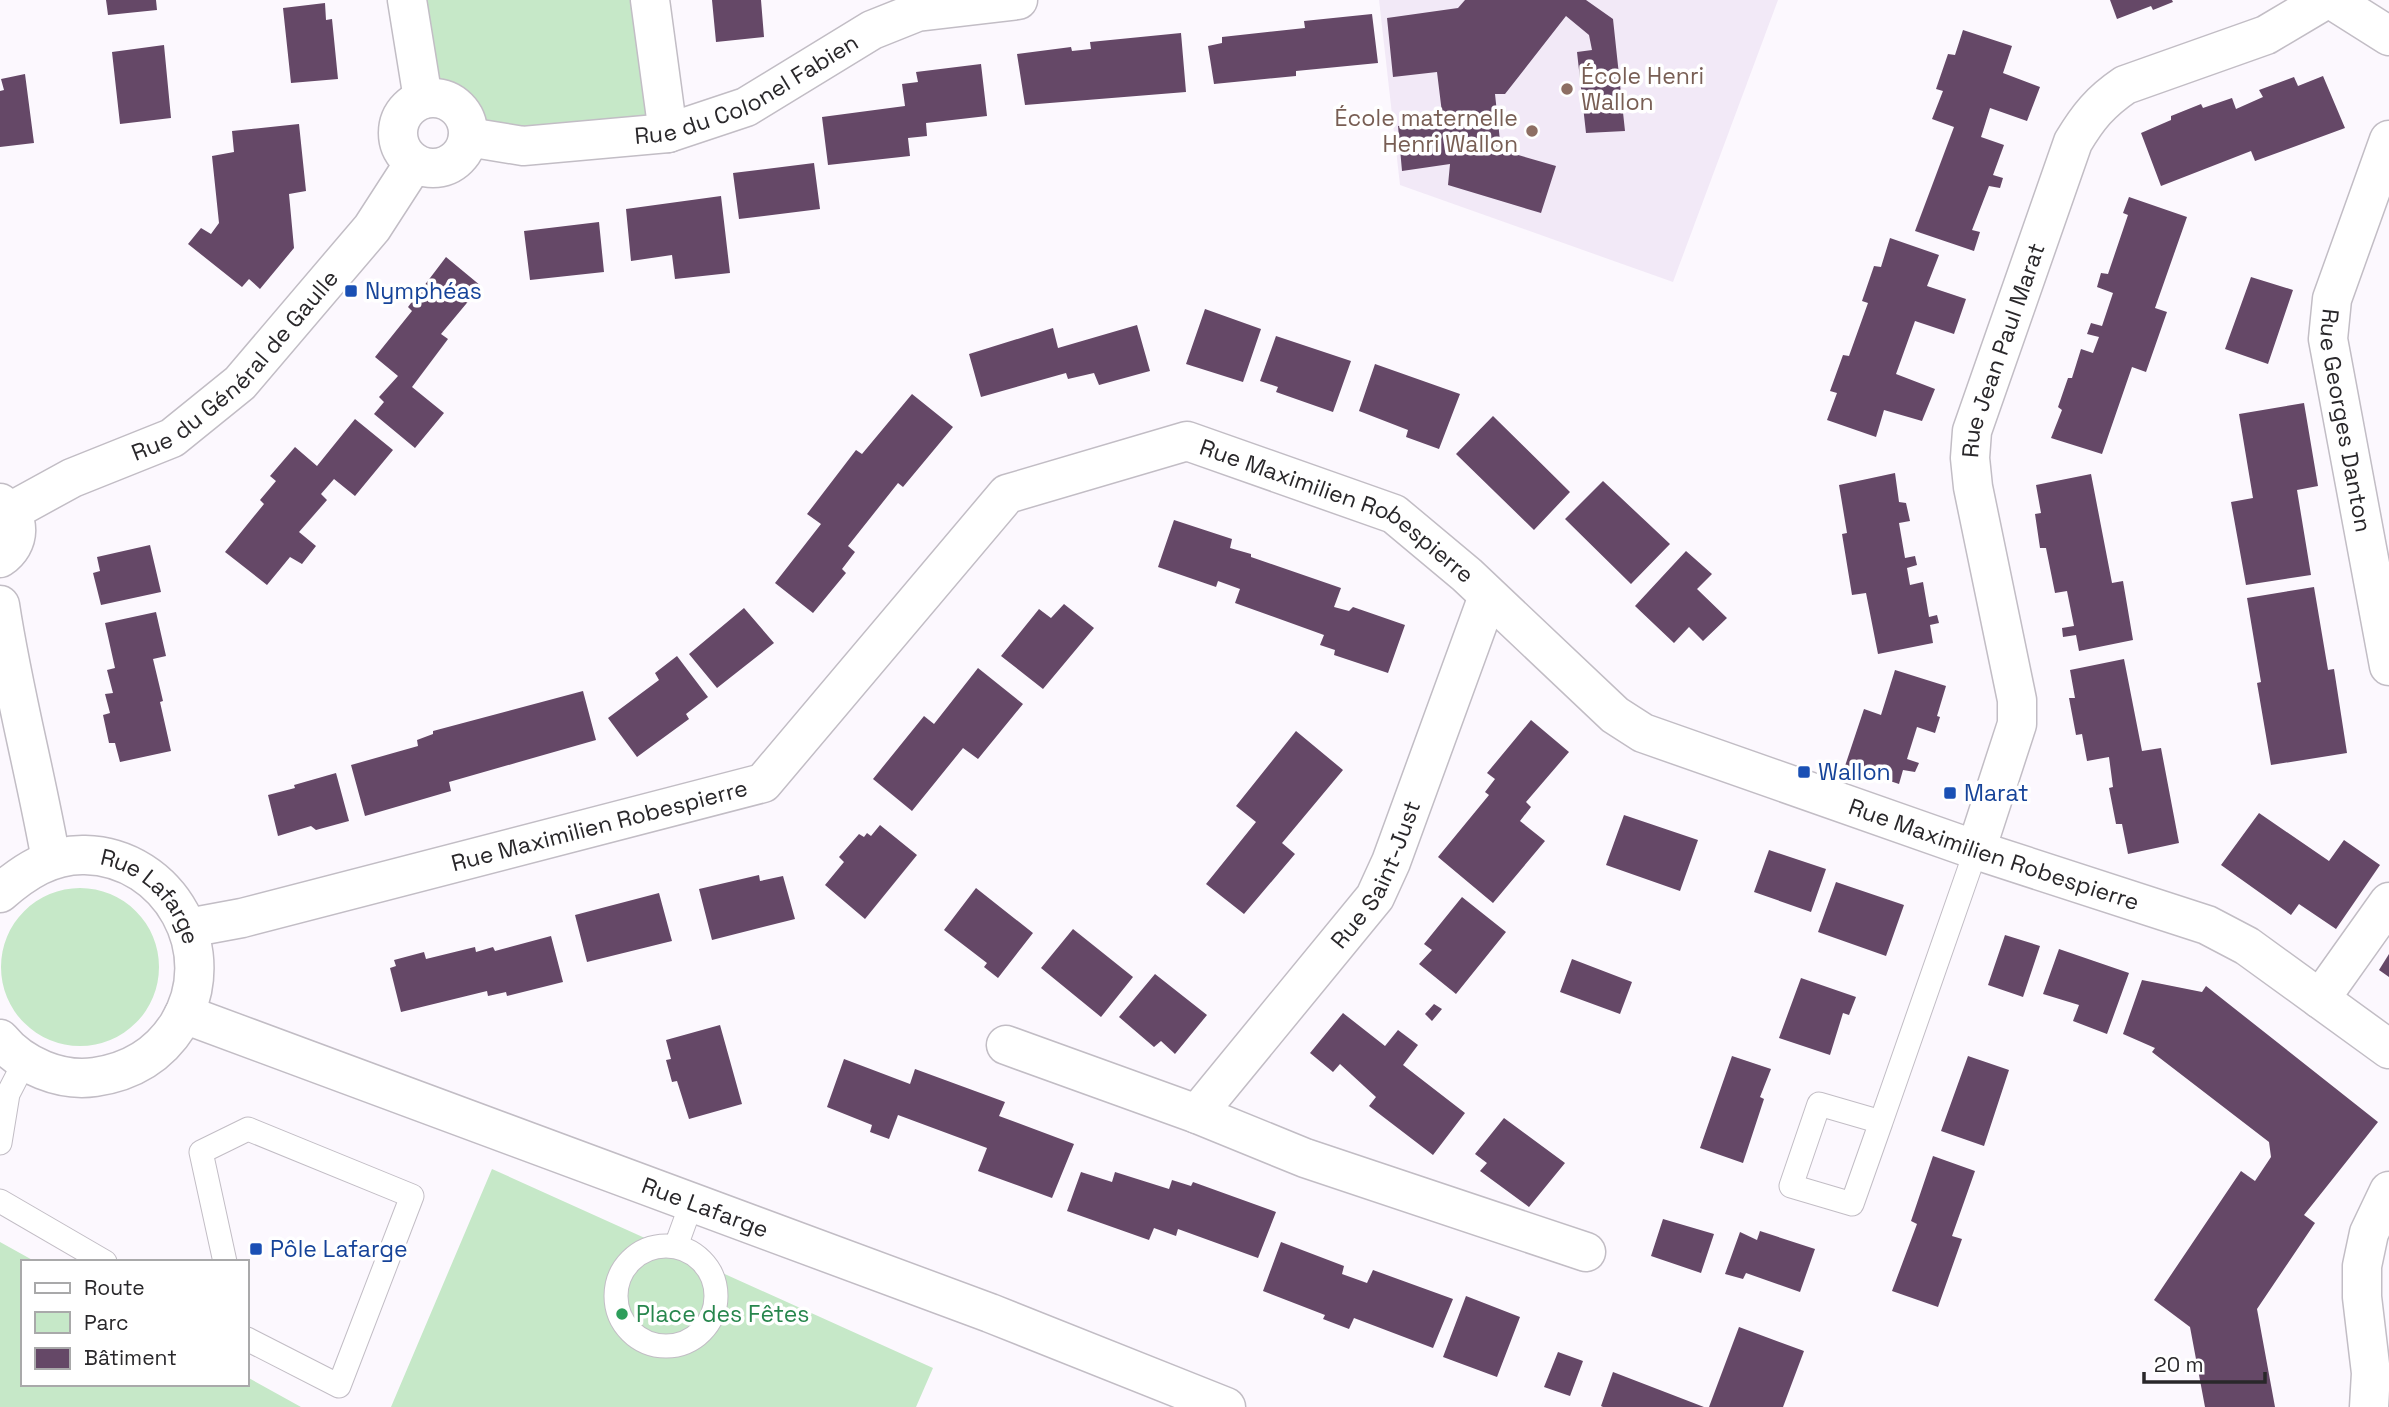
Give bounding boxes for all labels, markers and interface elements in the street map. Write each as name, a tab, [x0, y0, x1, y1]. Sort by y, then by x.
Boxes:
street label: Rue du Colonel Fabien	[633, 27, 864, 151]
place label: École Henri Wallon	[1581, 61, 1704, 117]
marker: École Henri Wallon	[1559, 81, 1575, 97]
place label: École maternelle Henri Wallon	[1335, 103, 1518, 159]
marker: École maternelle Henri Wallon	[1524, 123, 1540, 139]
street label: Rue Jean Paul Marat	[1955, 239, 2052, 459]
street label: Rue du Général de Gaulle	[127, 264, 345, 468]
place label: Nymphéas	[365, 276, 482, 306]
marker: Nymphéas	[343, 283, 359, 299]
street label: Rue Georges Danton	[2313, 307, 2379, 535]
street label: Rue Maximilien Robespierre	[1196, 432, 1480, 590]
place label: Wallon	[1818, 757, 1891, 787]
marker: Wallon	[1796, 764, 1812, 780]
street label: Rue Maximilien Robespierre	[448, 773, 751, 878]
place label: Marat	[1964, 778, 2028, 808]
marker: Marat	[1942, 785, 1958, 801]
street label: Rue Maximilien Robespierre	[1845, 791, 2143, 917]
street label: Rue Saint-Just	[1324, 796, 1427, 955]
street label: Rue Lafarge	[98, 842, 206, 948]
street label: Rue Lafarge	[638, 1170, 773, 1245]
place label: Pôle Lafarge	[270, 1234, 408, 1264]
marker: Pôle Lafarge	[248, 1241, 264, 1257]
legend	[21, 1260, 248, 1386]
text: Route	[84, 1274, 145, 1301]
place label: Place des Fêtes	[636, 1299, 809, 1329]
marker: Place des Fêtes	[614, 1306, 630, 1322]
text: Parc	[84, 1309, 129, 1336]
scale bar	[2144, 1340, 2265, 1384]
text: Bâtiment	[84, 1344, 177, 1371]
text: 20 m	[2154, 1351, 2204, 1378]

